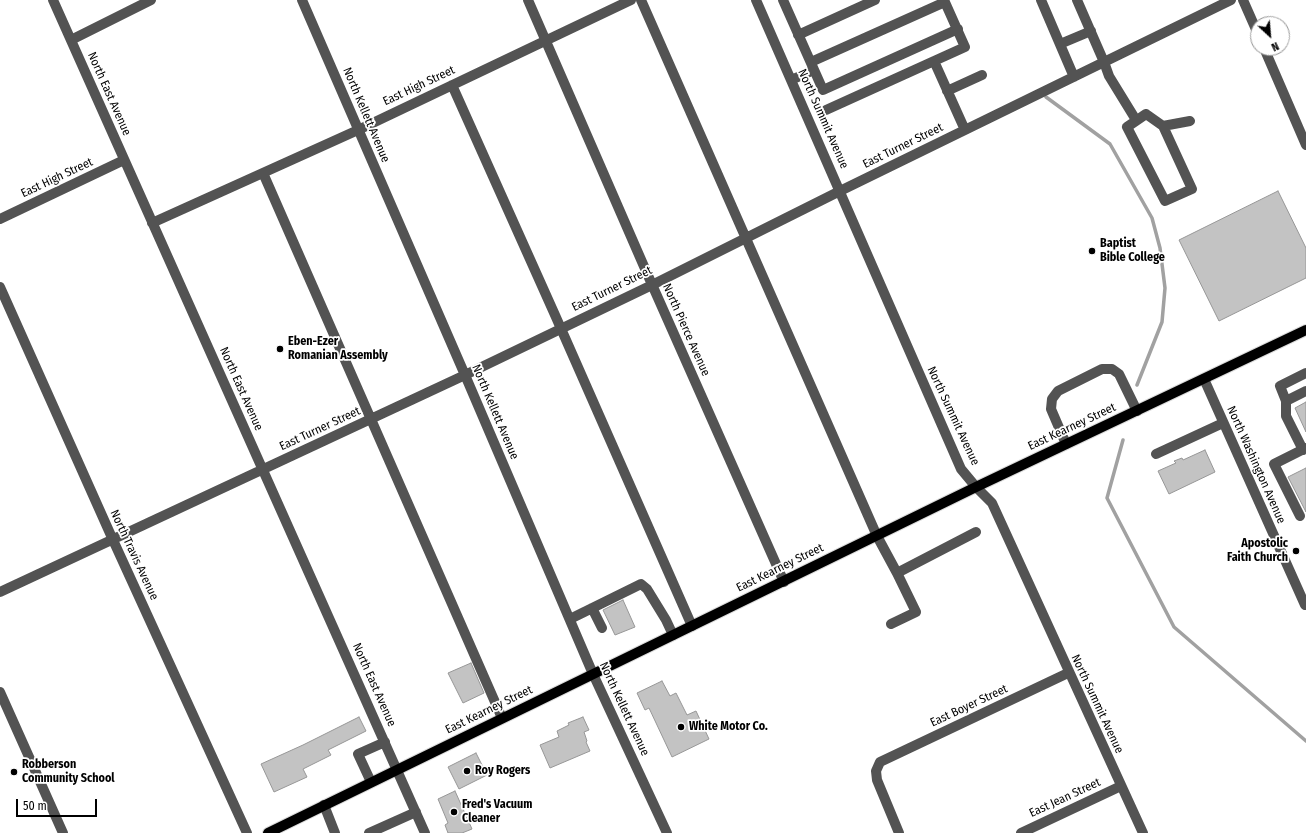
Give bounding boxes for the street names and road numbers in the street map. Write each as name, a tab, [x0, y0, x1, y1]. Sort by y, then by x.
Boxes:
street label: North East Avenue	[84, 50, 134, 138]
street label: East High Street	[381, 63, 457, 109]
street label: North Kellett Avenue	[339, 65, 393, 165]
street label: North Summit Avenue	[795, 67, 851, 171]
street label: East Turner Street	[861, 120, 945, 172]
street label: East High Street	[19, 155, 95, 201]
street label: East Turner Street	[570, 263, 654, 315]
street label: North Pierce Avenue	[659, 282, 713, 378]
street label: North East Avenue	[216, 345, 266, 433]
street label: North Kellett Avenue	[468, 362, 522, 462]
street label: North Summit Avenue	[924, 364, 982, 468]
street label: East Kearney Street	[1026, 400, 1118, 454]
street label: East Turner Street	[277, 404, 363, 454]
street label: North Washington Avenue	[1224, 404, 1288, 526]
street label: North Travis Avenue	[107, 508, 161, 602]
street label: East Kearney Street	[734, 541, 826, 595]
street label: North East Avenue	[349, 641, 399, 729]
street label: North Summit Avenue	[1068, 652, 1126, 756]
street label: North Kellett Avenue	[596, 660, 652, 758]
street label: East Boyer Street	[928, 682, 1010, 730]
street label: East Kearney Street	[443, 683, 535, 737]
street label: East Jean Street	[1027, 775, 1103, 821]

